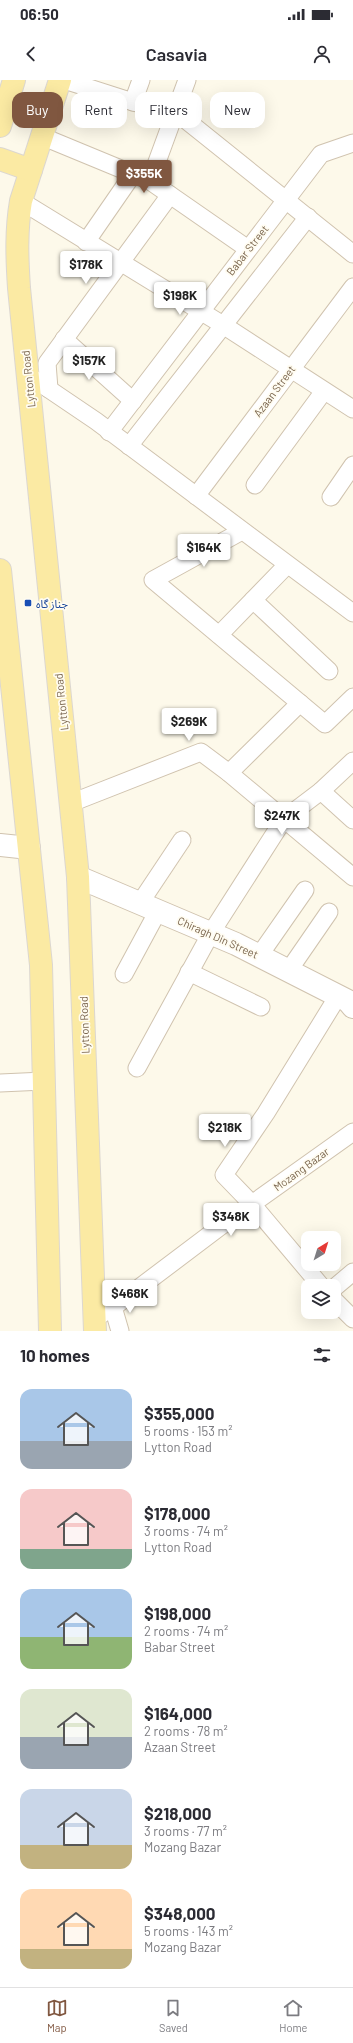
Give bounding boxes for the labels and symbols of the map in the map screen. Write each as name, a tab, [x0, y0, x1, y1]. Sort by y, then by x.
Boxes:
pin: $355K	[116, 160, 172, 194]
street label: Babar Street	[223, 222, 271, 278]
pin: $178K	[58, 251, 114, 285]
pin: $198K	[152, 282, 208, 316]
pin: $157K	[61, 347, 117, 381]
street label: Lytton Road	[19, 350, 37, 408]
street label: Azaan Street	[250, 363, 298, 419]
pin: $164K	[176, 534, 232, 568]
place label: جناز گاہ	[36, 597, 68, 611]
marker: جناز گاہ	[23, 598, 33, 608]
street label: Lytton Road	[52, 673, 70, 731]
pin: $269K	[161, 708, 217, 742]
pin: $247K	[254, 802, 310, 836]
street label: Chiragh Din Street	[176, 913, 260, 961]
street label: Lytton Road	[77, 996, 91, 1054]
pin: $218K	[197, 1114, 253, 1148]
street label: Mozang Bazar	[271, 1145, 331, 1193]
pin: $348K	[203, 1203, 259, 1237]
north arrow	[301, 1231, 341, 1271]
pin: $468K	[102, 1280, 158, 1314]

